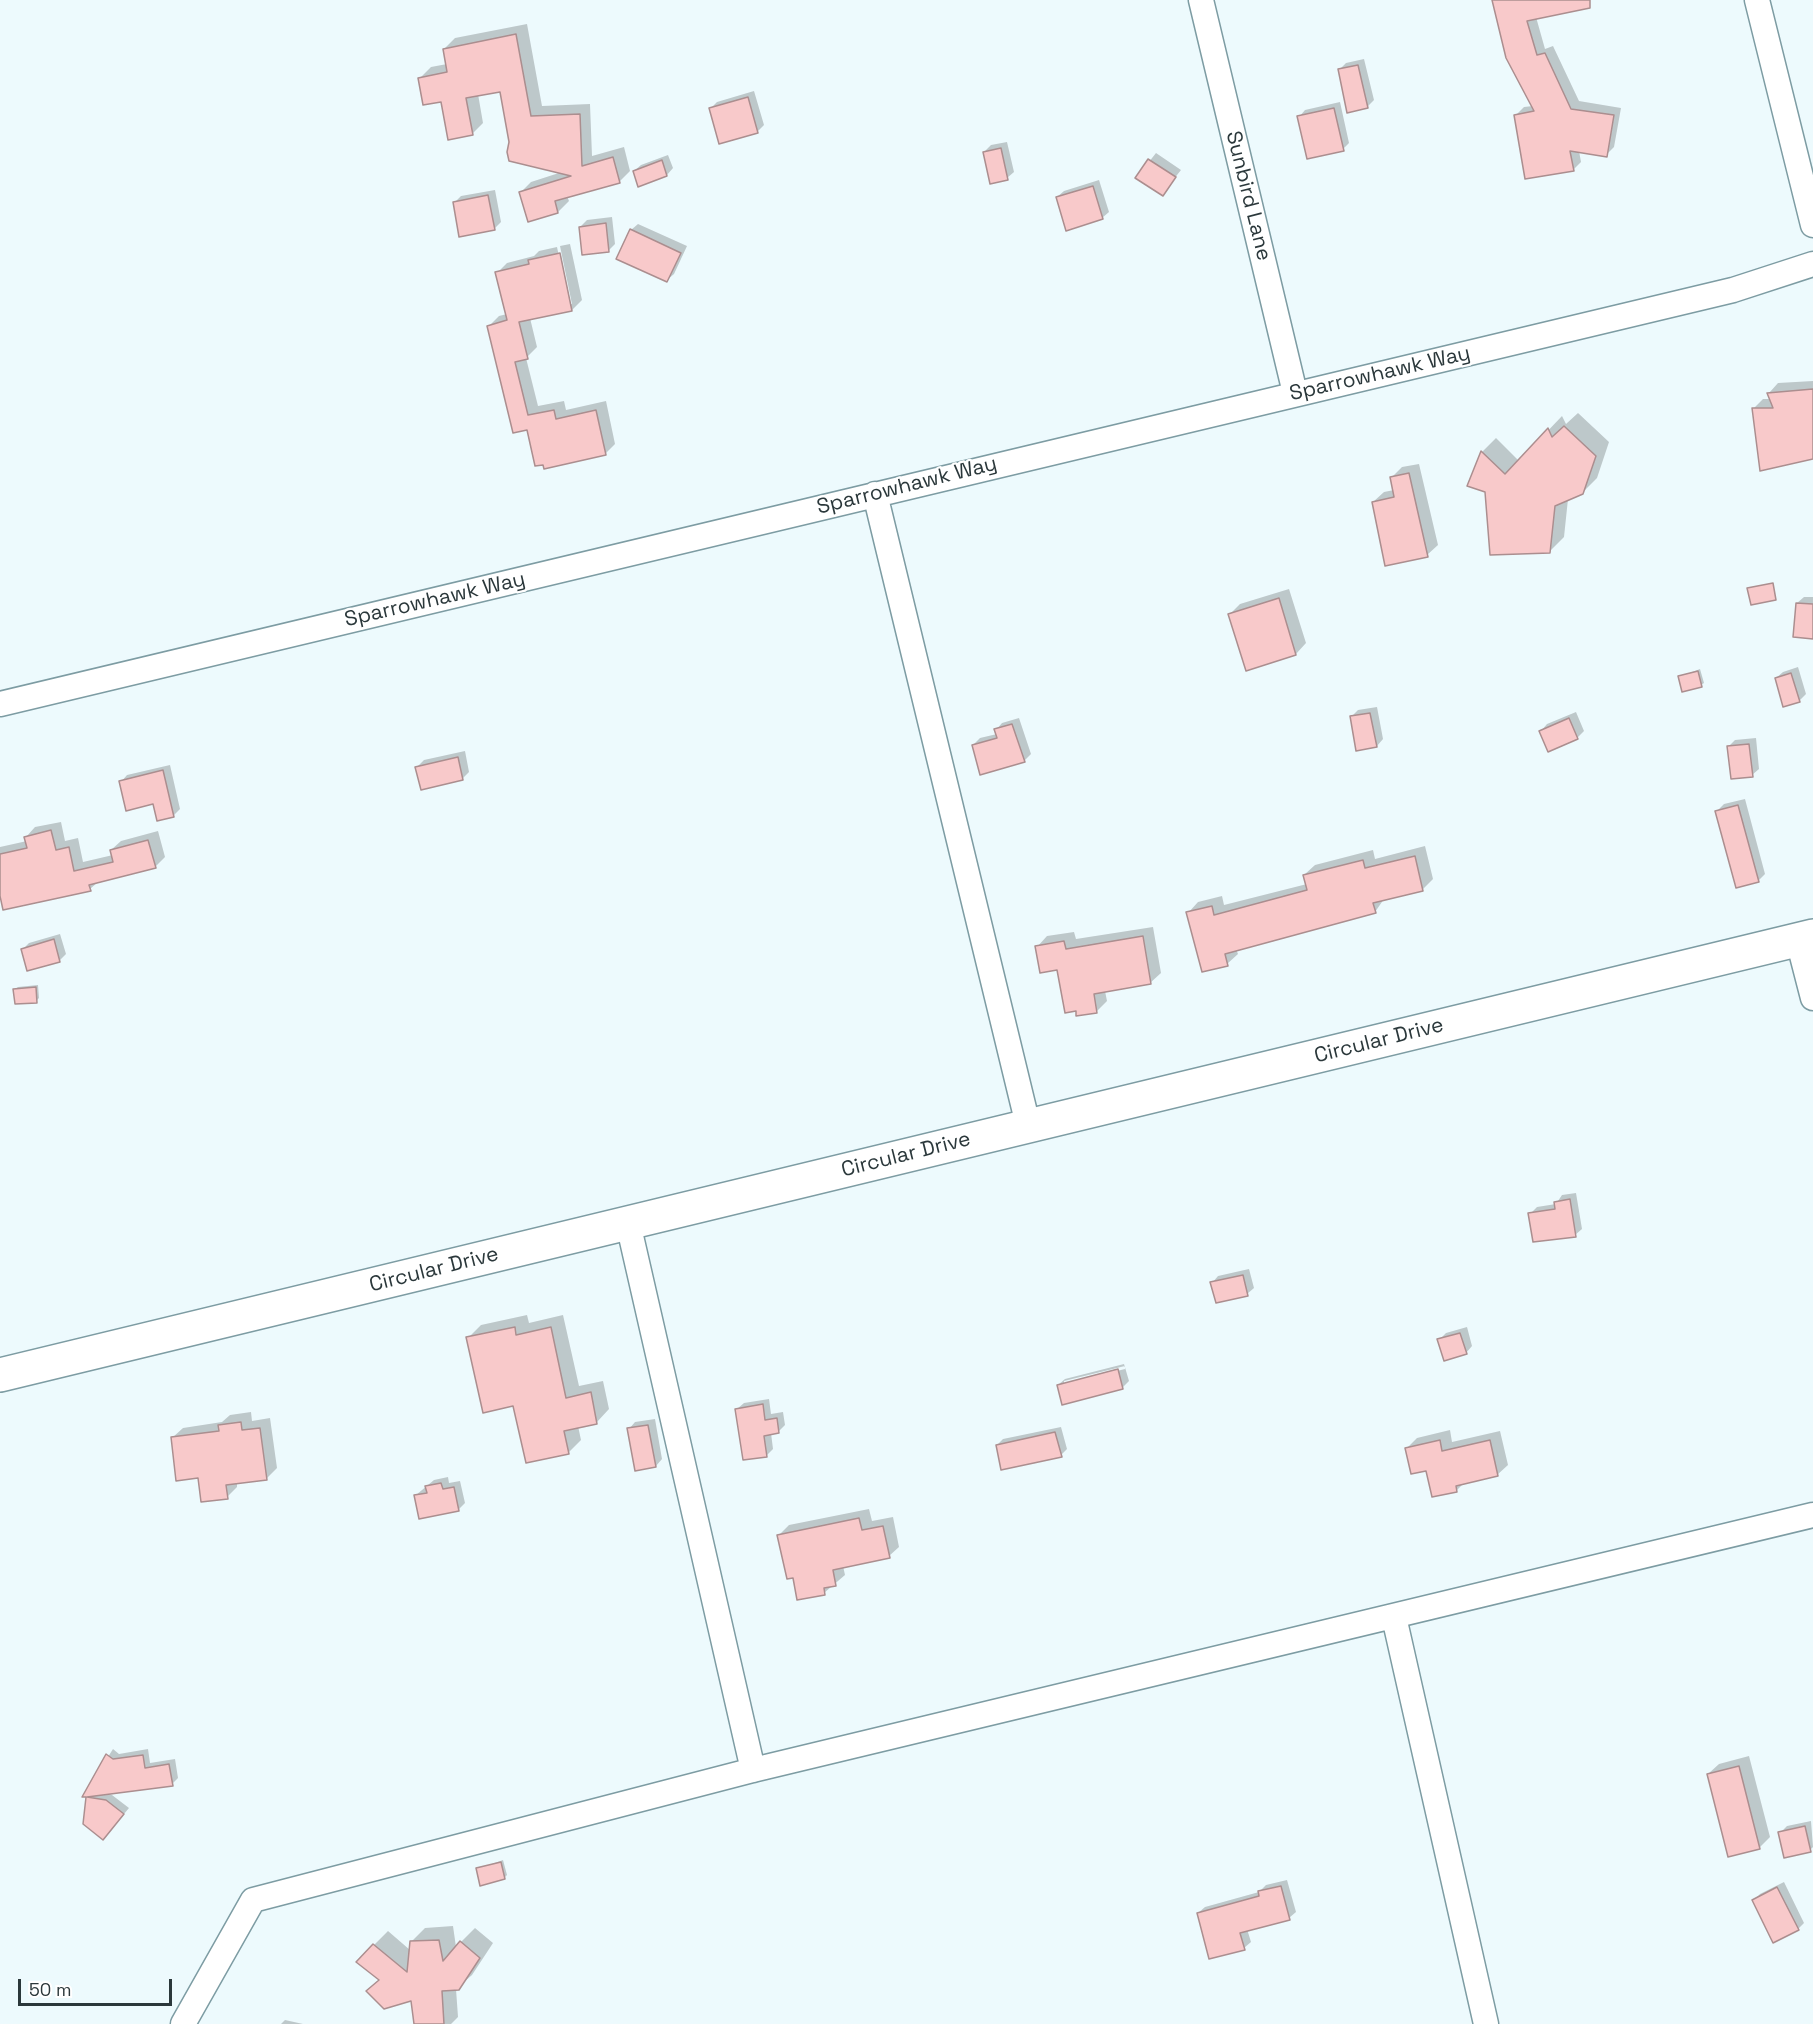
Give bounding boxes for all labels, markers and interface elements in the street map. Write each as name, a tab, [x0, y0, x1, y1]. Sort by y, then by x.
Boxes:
street label: Sunbird Lane	[1220, 129, 1276, 263]
street label: Sparrowhawk Way	[1287, 341, 1473, 407]
street label: Sparrowhawk Way	[814, 451, 1000, 521]
street label: Sparrowhawk Way	[342, 567, 528, 633]
street label: Circular Drive	[1312, 1013, 1446, 1069]
street label: Circular Drive	[839, 1127, 973, 1183]
street label: Circular Drive	[367, 1242, 501, 1298]
scale bar	[21, 1967, 176, 2005]
text: 50 m	[29, 1978, 71, 2001]

